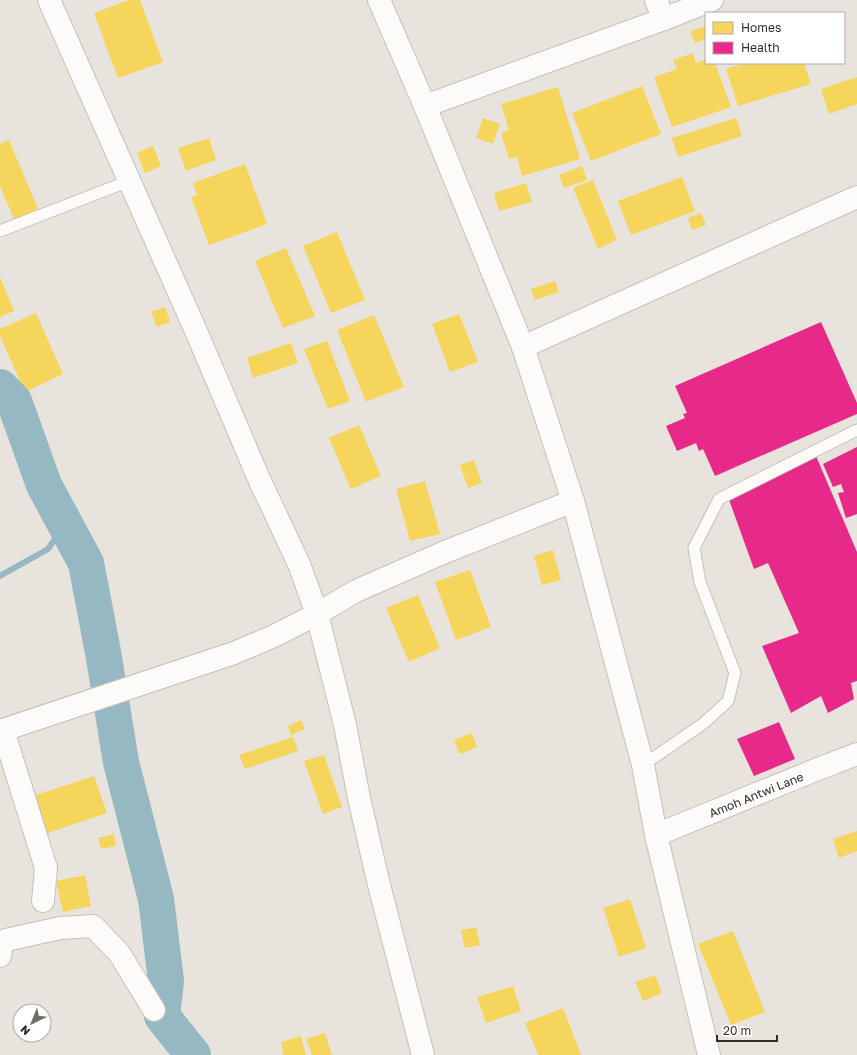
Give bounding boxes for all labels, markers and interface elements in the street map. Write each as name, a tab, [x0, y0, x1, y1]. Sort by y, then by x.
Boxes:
legend	[705, 12, 845, 64]
text: Homes	[741, 20, 781, 35]
text: Health	[741, 40, 780, 55]
street label: Amoh Antwi Lane	[707, 768, 805, 820]
north arrow	[12, 1003, 52, 1043]
scale bar	[717, 1017, 777, 1043]
text: N	[17, 1023, 32, 1038]
text: 20 m	[723, 1023, 751, 1038]

